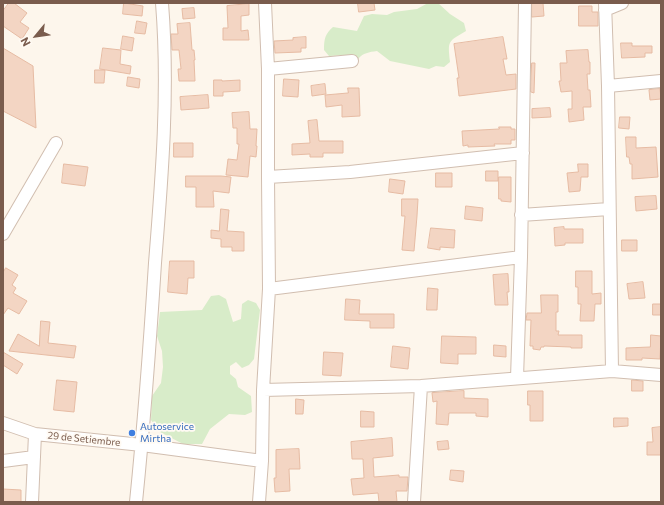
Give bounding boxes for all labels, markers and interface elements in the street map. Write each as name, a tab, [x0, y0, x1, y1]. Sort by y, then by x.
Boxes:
north arrow	[16, 16, 56, 56]
text: N	[17, 35, 33, 49]
place label: Autoservice Mirtha	[140, 421, 194, 444]
marker: Autoservice Mirtha	[127, 428, 137, 438]
street label: 29 de Setiembre	[47, 429, 121, 449]

